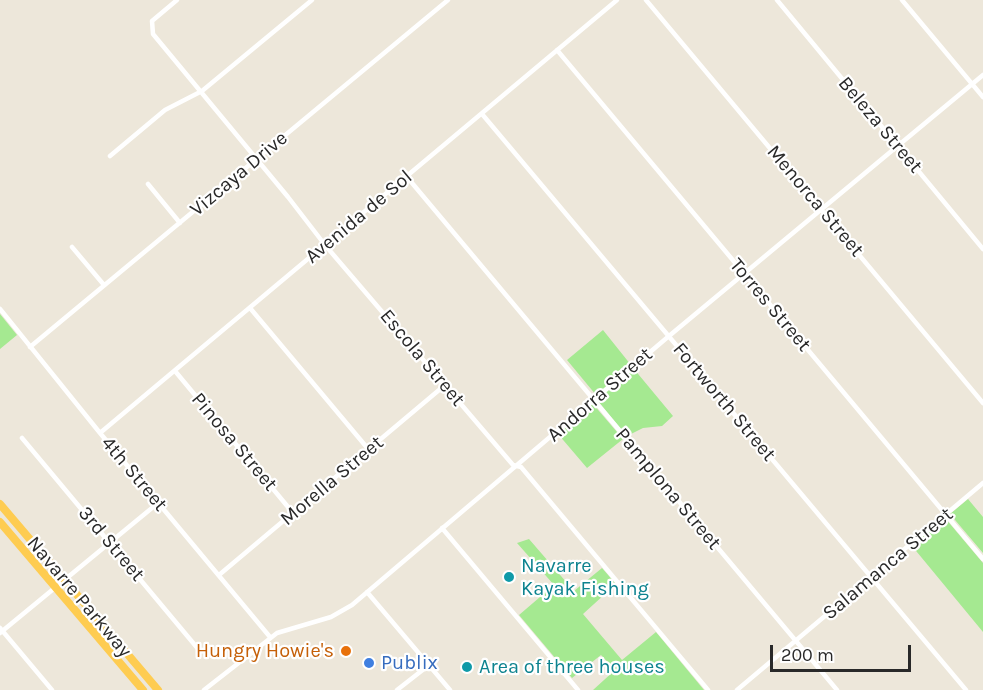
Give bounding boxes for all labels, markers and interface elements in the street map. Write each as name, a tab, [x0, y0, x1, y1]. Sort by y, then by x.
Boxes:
street label: Beleza Street	[833, 72, 927, 178]
street label: Vizcaya Drive	[185, 126, 293, 222]
street label: Menorca Street	[761, 140, 869, 262]
street label: Avenida de Sol	[301, 165, 417, 269]
street label: Torres Street	[724, 254, 816, 356]
street label: Escola Street	[374, 305, 470, 411]
street label: Fortworth Street	[667, 338, 781, 466]
street label: Andorra Street	[543, 343, 657, 447]
street label: Pinosa Street	[186, 388, 282, 496]
street label: Pamplona Street	[610, 423, 726, 555]
street label: Morella Street	[276, 431, 388, 531]
street label: 4th Street	[96, 432, 172, 516]
street label: 3rd Street	[73, 502, 149, 586]
street label: Salamanca Street	[818, 503, 958, 625]
street label: Navarre Parkway	[21, 532, 137, 662]
place label: Navarre Kayak Fishing	[521, 554, 649, 601]
marker: Navarre Kayak Fishing	[502, 570, 516, 584]
scale bar	[773, 633, 914, 671]
place label: Hungry Howie's	[196, 639, 334, 663]
marker: Hungry Howie's	[339, 644, 353, 658]
text: 200 m	[781, 644, 834, 666]
place label: Publix	[381, 651, 438, 675]
place label: Area of three houses	[479, 655, 665, 679]
marker: Publix	[362, 656, 376, 670]
marker: Area of three houses	[460, 660, 474, 674]

